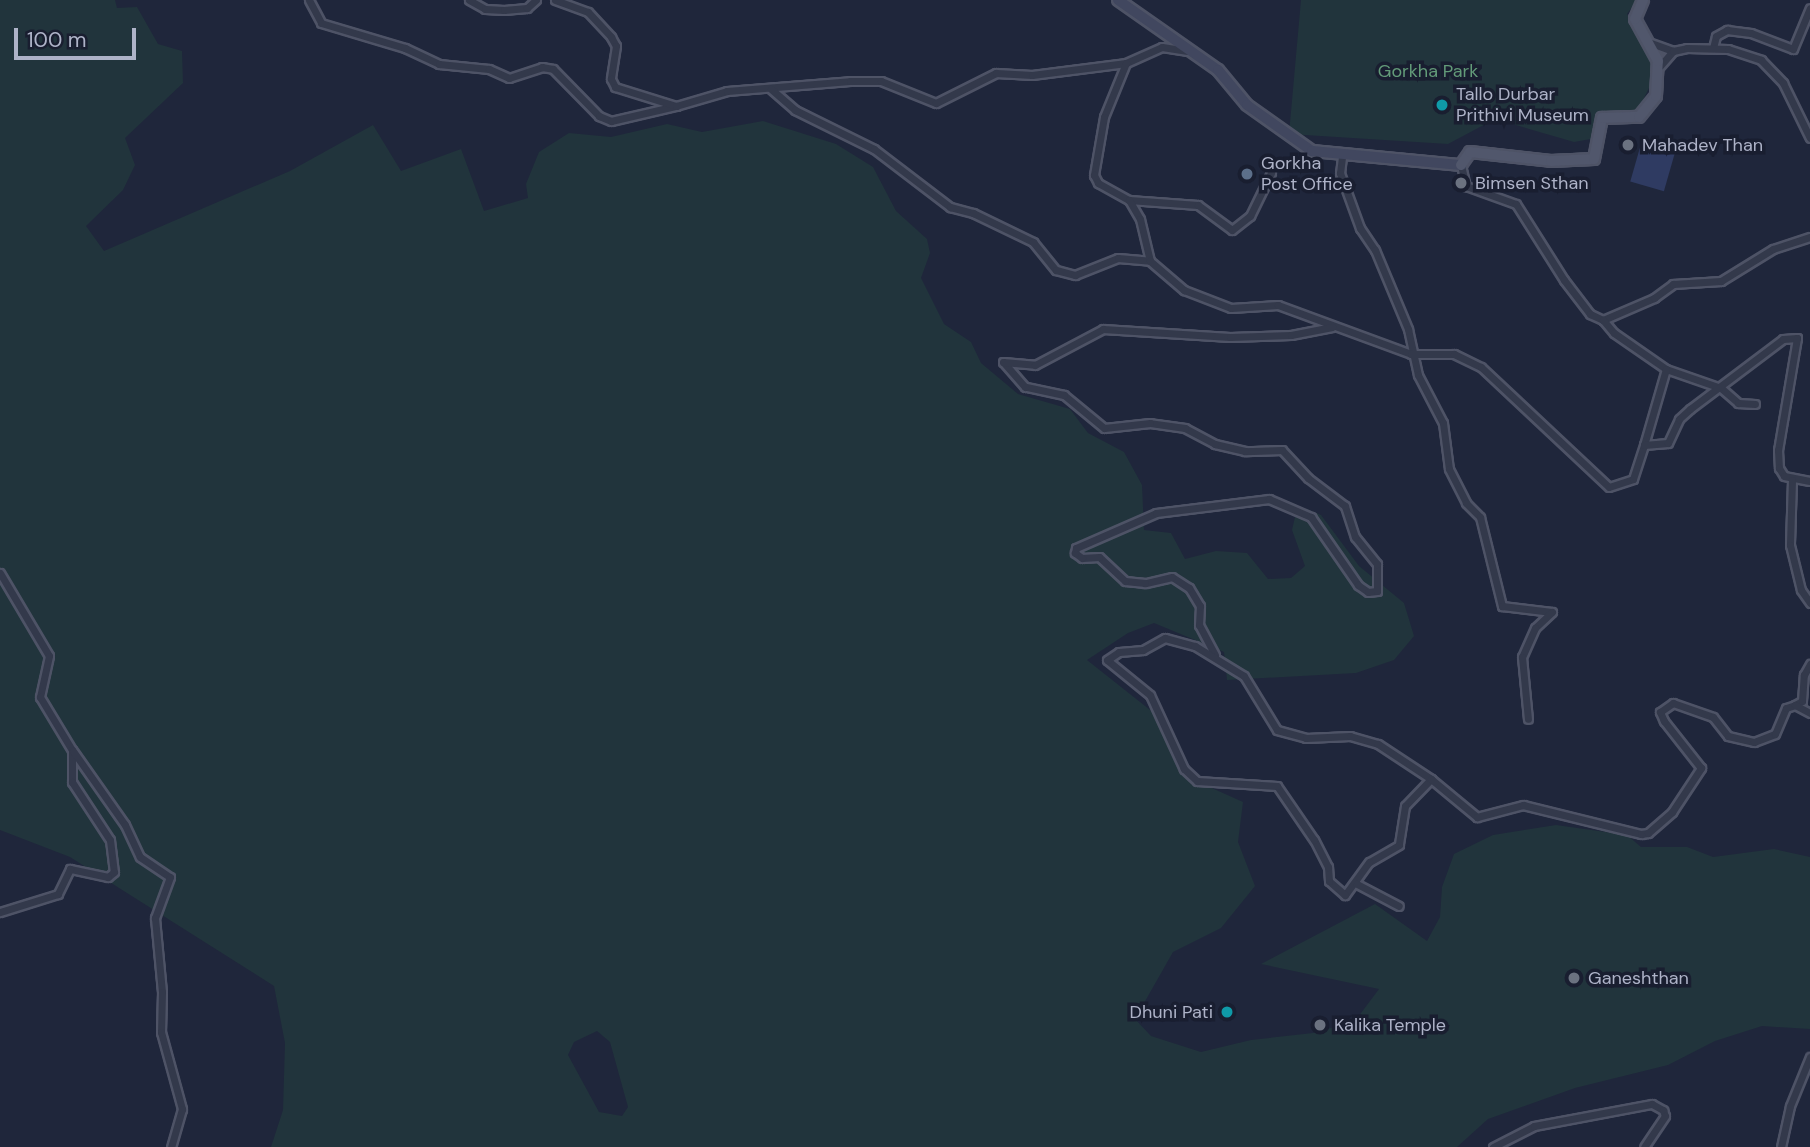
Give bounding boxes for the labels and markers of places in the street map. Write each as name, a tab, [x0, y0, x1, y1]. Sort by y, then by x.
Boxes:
place label: Tallo Durbar Prithivi Museum	[1456, 84, 1589, 126]
marker: Tallo Durbar Prithivi Museum	[1434, 97, 1450, 113]
place label: Mahadev Than	[1642, 134, 1763, 156]
marker: Mahadev Than	[1620, 137, 1636, 153]
place label: Gorkha Post Office	[1261, 153, 1353, 196]
marker: Gorkha Post Office	[1239, 166, 1255, 182]
place label: Bimsen Sthan	[1475, 172, 1589, 194]
marker: Bimsen Sthan	[1453, 175, 1469, 191]
place label: Ganeshthan	[1588, 967, 1689, 989]
marker: Ganeshthan	[1566, 970, 1582, 986]
place label: Dhuni Pati	[1130, 1001, 1213, 1023]
marker: Dhuni Pati	[1219, 1004, 1235, 1020]
place label: Kalika Temple	[1334, 1014, 1446, 1036]
marker: Kalika Temple	[1312, 1017, 1328, 1033]

